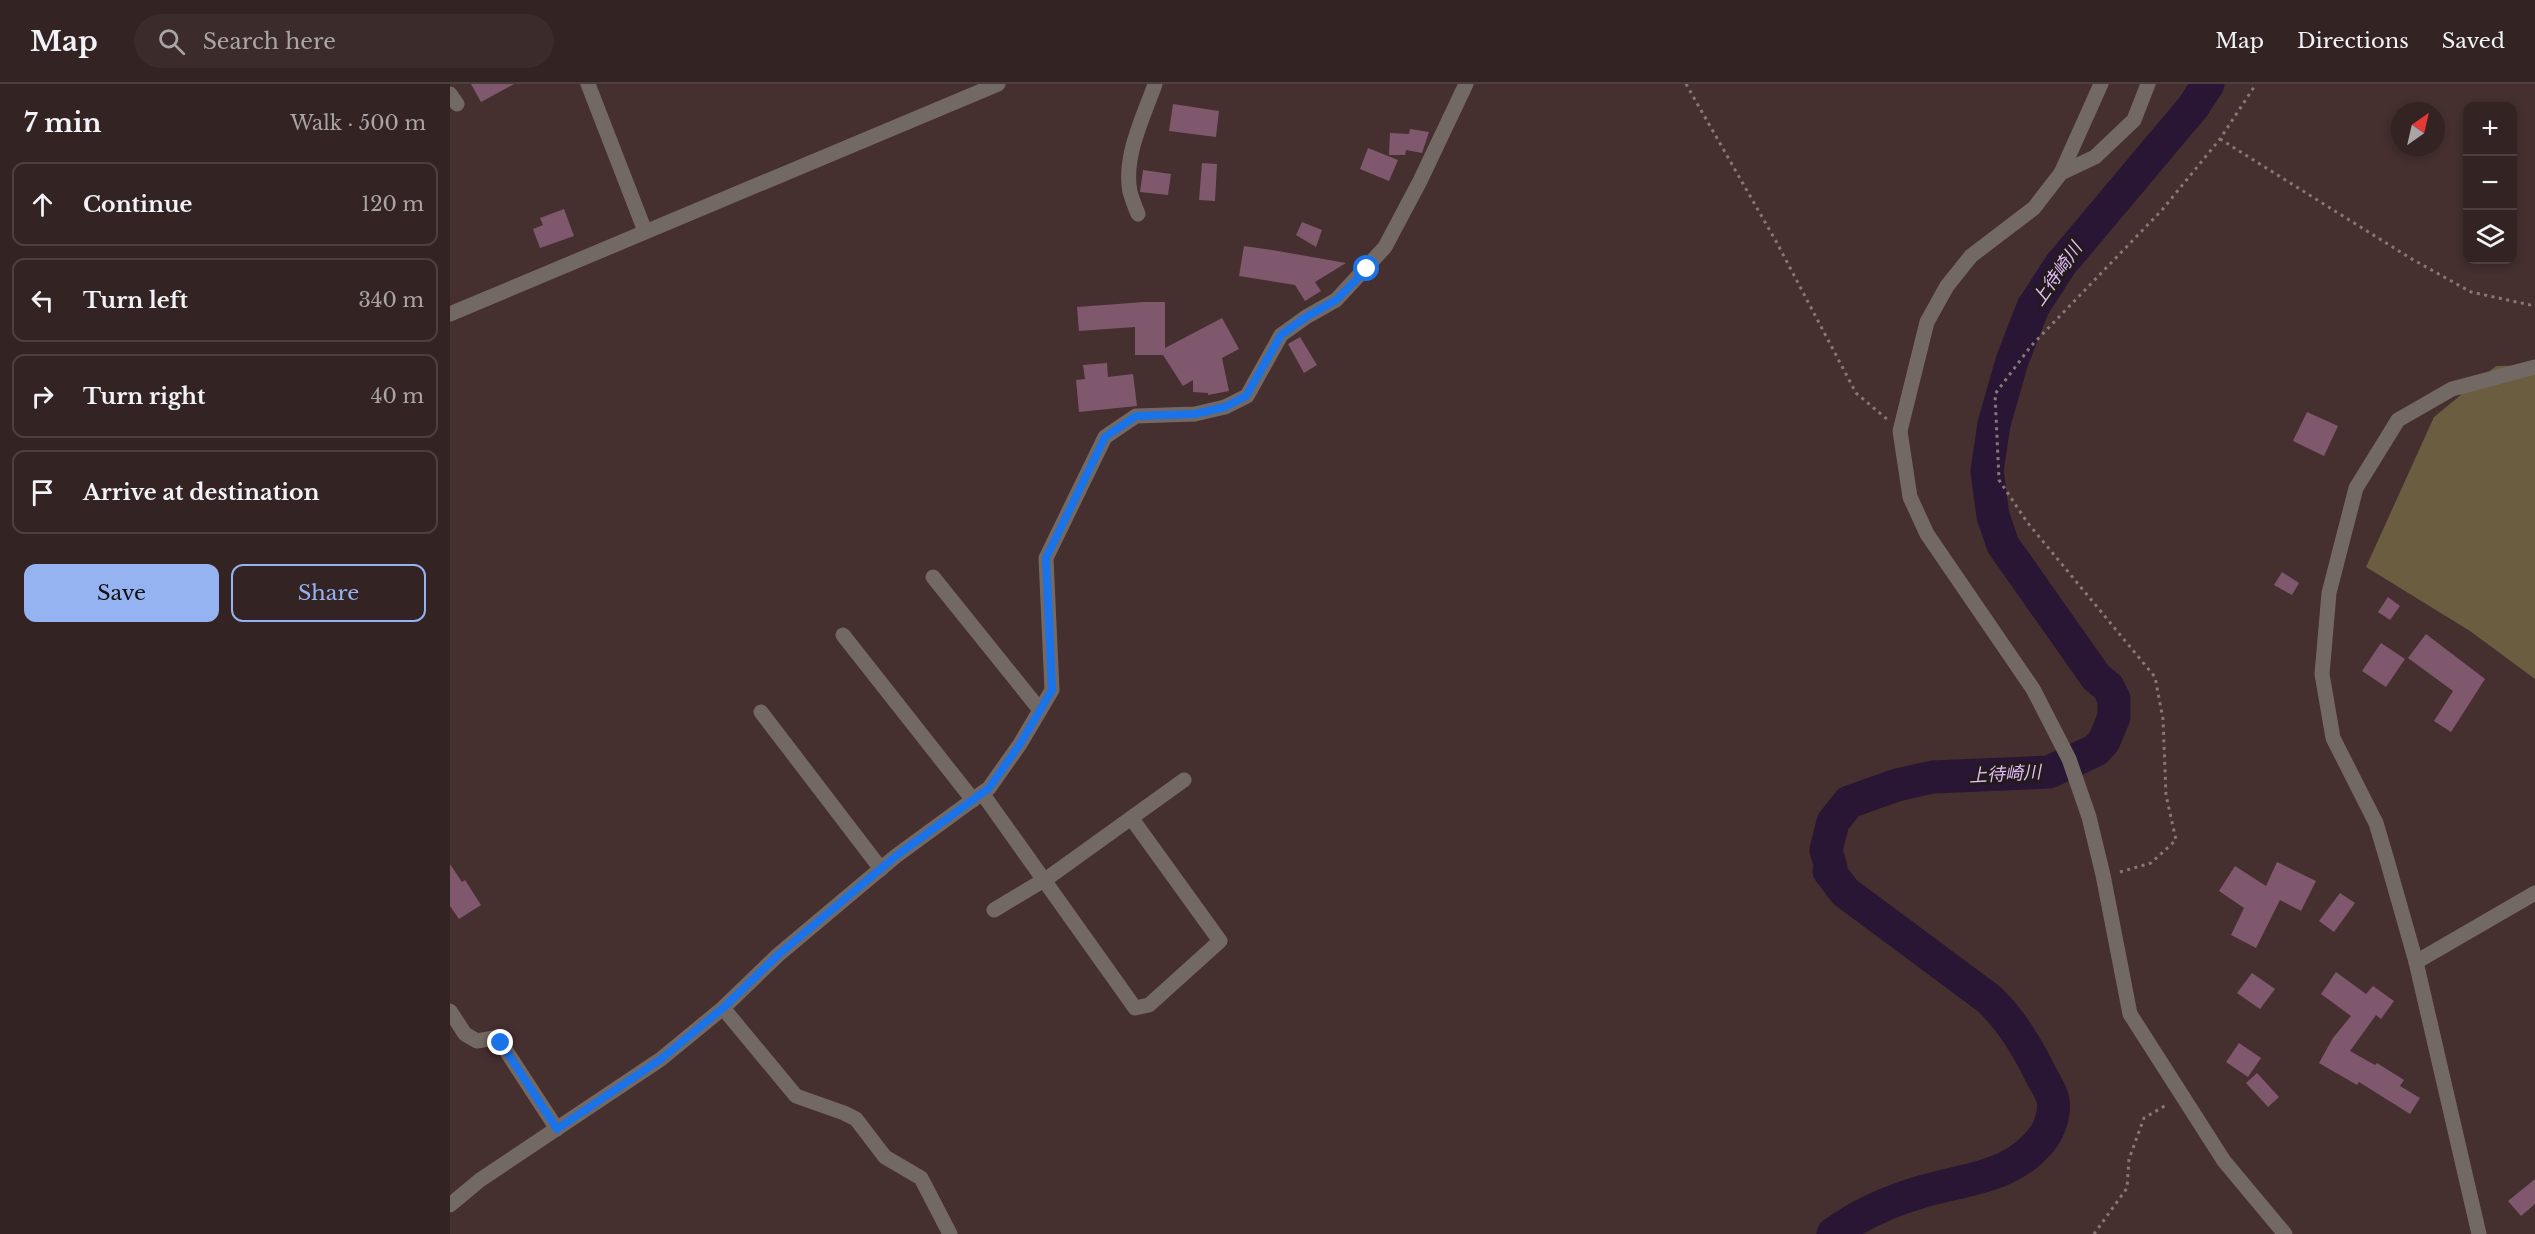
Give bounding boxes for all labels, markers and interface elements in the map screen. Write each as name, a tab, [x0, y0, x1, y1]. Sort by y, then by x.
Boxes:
search box	[134, 14, 554, 68]
text: Map	[30, 24, 98, 59]
icon: search	[155, 25, 188, 58]
text: Search here	[203, 28, 336, 55]
text: Map	[2215, 28, 2264, 54]
text: Directions	[2297, 28, 2409, 54]
text: Saved	[2442, 28, 2505, 54]
north arrow	[2391, 102, 2445, 156]
map controls	[2463, 102, 2517, 264]
button: +	[2463, 102, 2517, 156]
text: 7 min	[24, 107, 101, 139]
text: Walk · 500 m	[290, 111, 426, 135]
button: −	[2463, 156, 2517, 210]
icon: ahead	[26, 188, 59, 221]
text: Continue	[83, 191, 192, 218]
text: 120 m	[361, 192, 424, 216]
button: layers	[2463, 210, 2517, 264]
water label: 上待崎川	[2027, 237, 2088, 310]
route start	[1353, 255, 1379, 281]
icon: left	[26, 284, 59, 317]
text: Turn left	[83, 287, 188, 314]
text: 340 m	[359, 288, 424, 312]
icon: right	[26, 380, 59, 413]
text: Turn right	[83, 383, 205, 410]
text: 40 m	[371, 384, 424, 408]
icon: arrive	[26, 476, 59, 509]
text: Arrive at destination	[83, 479, 320, 506]
button: Save	[24, 564, 219, 622]
button: Share	[231, 564, 426, 622]
water label: 上待崎川	[1968, 761, 2044, 787]
route end	[487, 1029, 513, 1055]

